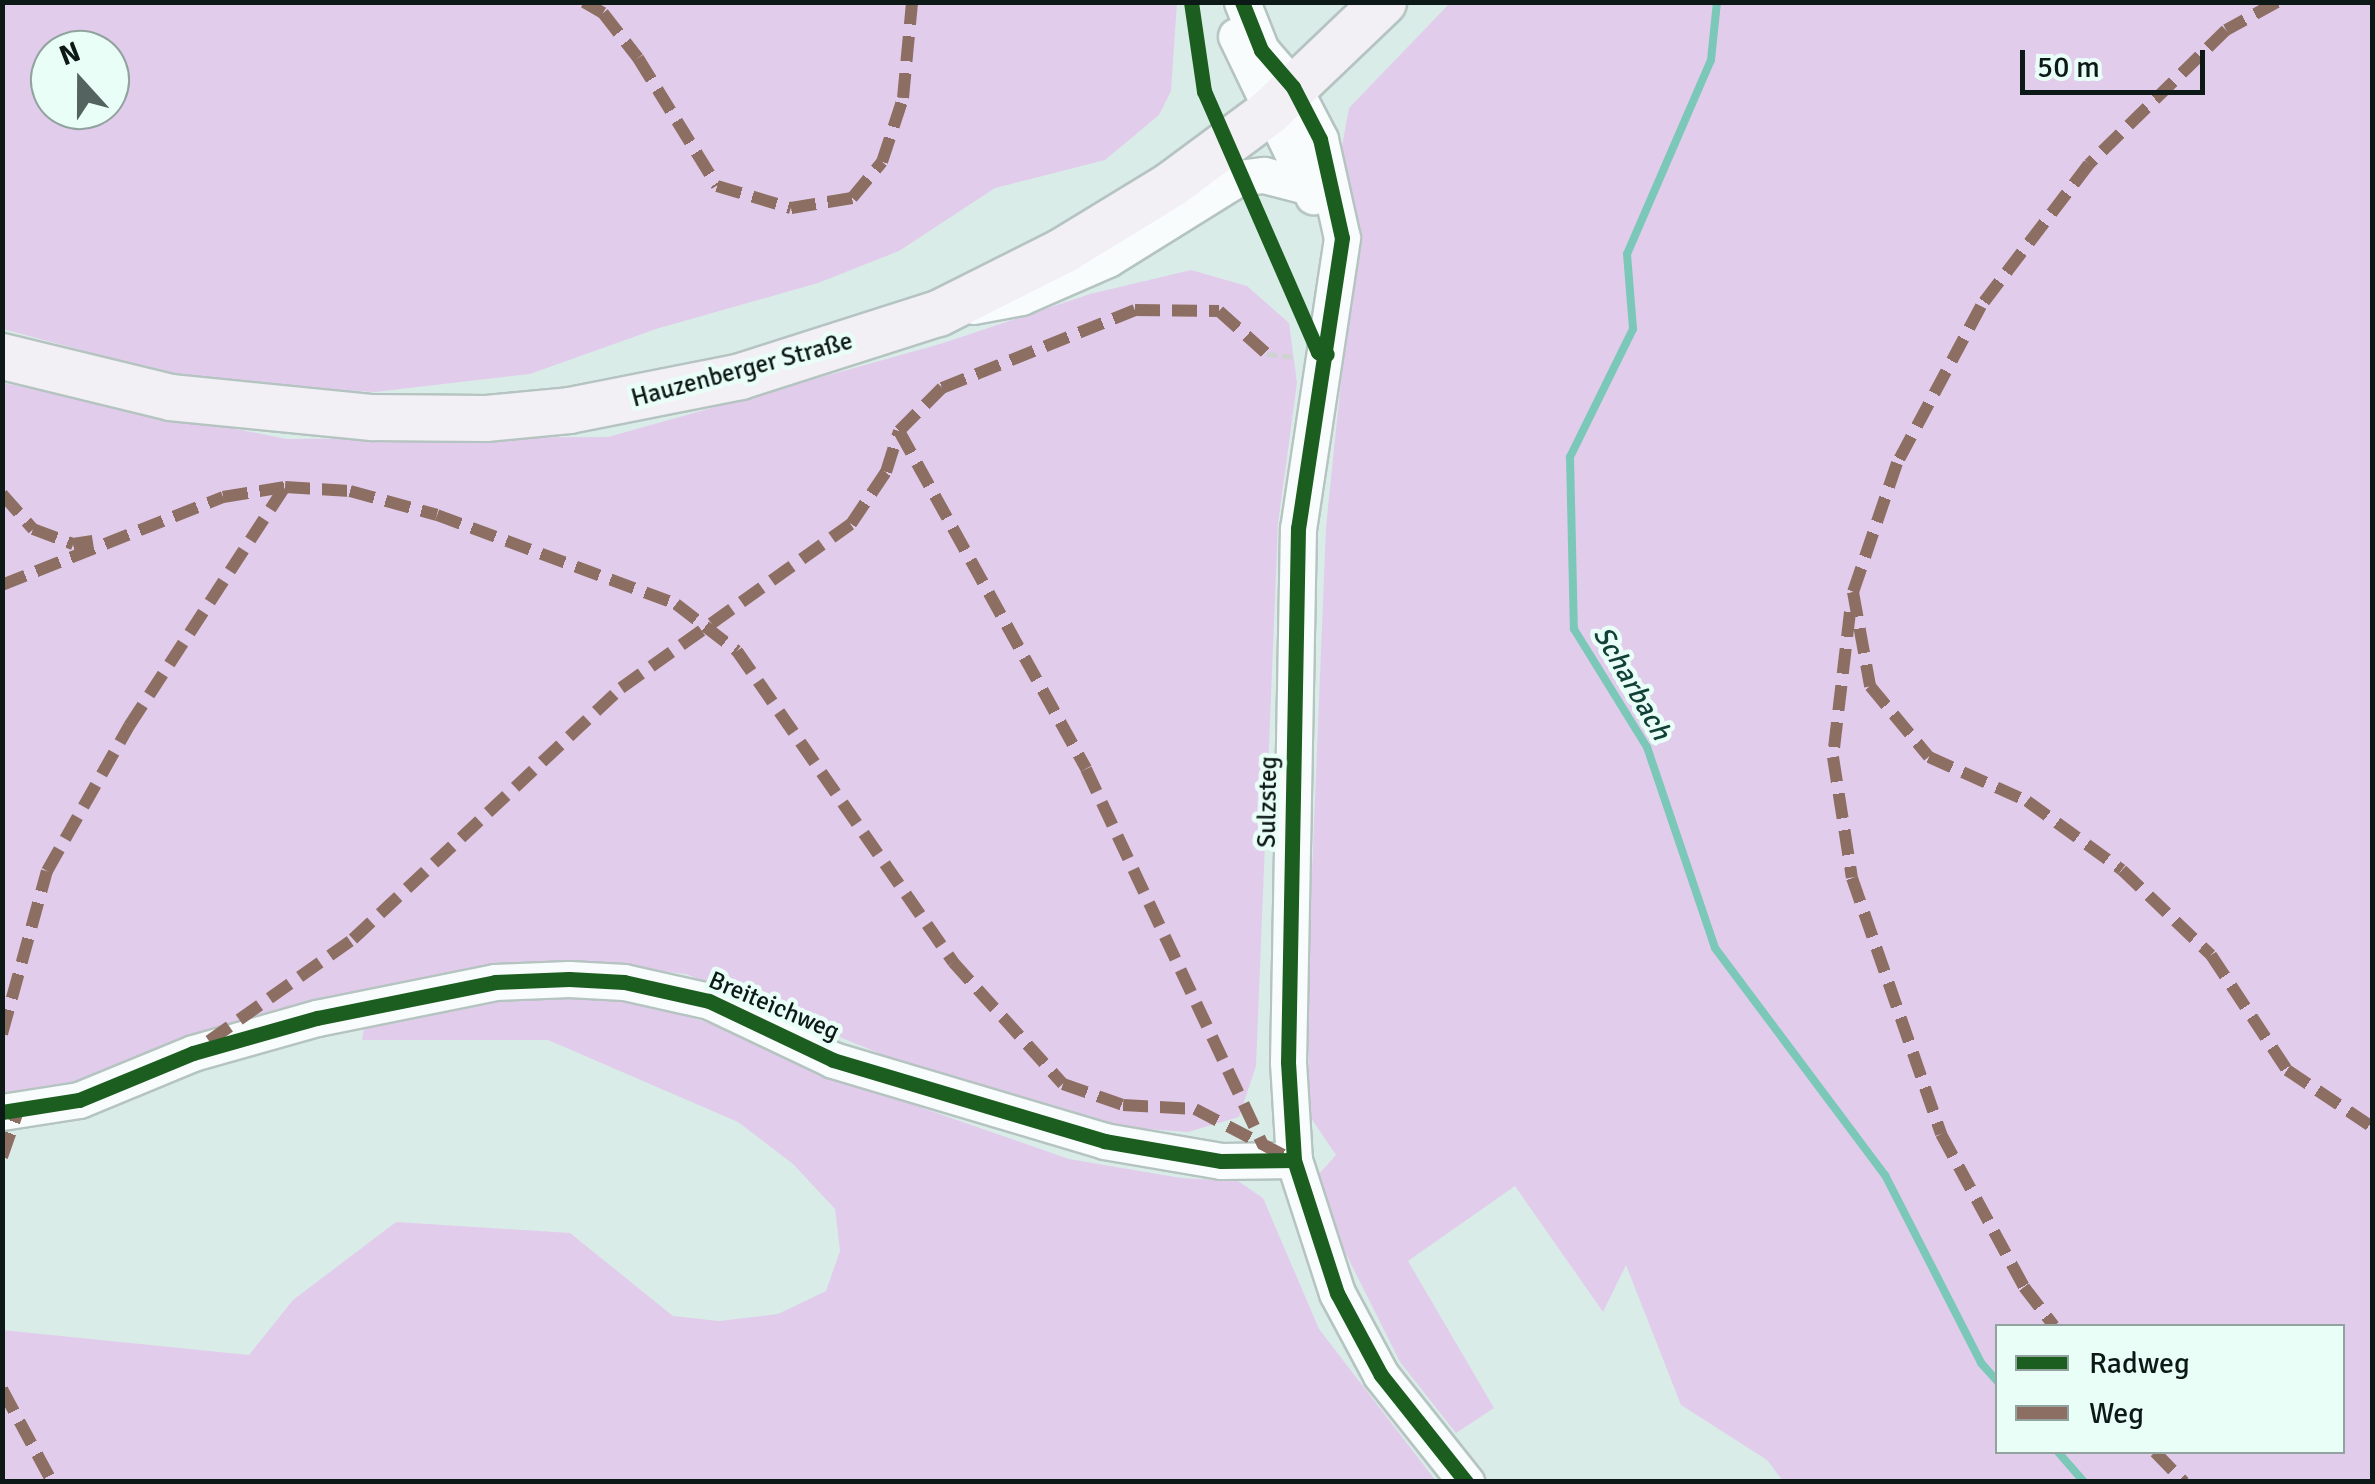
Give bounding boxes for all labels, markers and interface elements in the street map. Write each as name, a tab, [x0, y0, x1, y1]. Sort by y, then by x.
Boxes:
north arrow	[30, 30, 130, 130]
scale bar	[2025, 30, 2210, 92]
text: N	[55, 35, 85, 73]
text: 50 m	[2037, 49, 2100, 86]
street label: Hauzenberger Straße	[628, 326, 856, 414]
water label: Scharbach	[1586, 620, 1678, 746]
street label: Sulzsteg	[1252, 756, 1284, 848]
street label: Breiteichweg	[704, 965, 844, 1047]
legend	[1995, 1324, 2345, 1454]
text: Radweg	[2089, 1345, 2190, 1382]
text: Weg	[2089, 1395, 2144, 1432]

